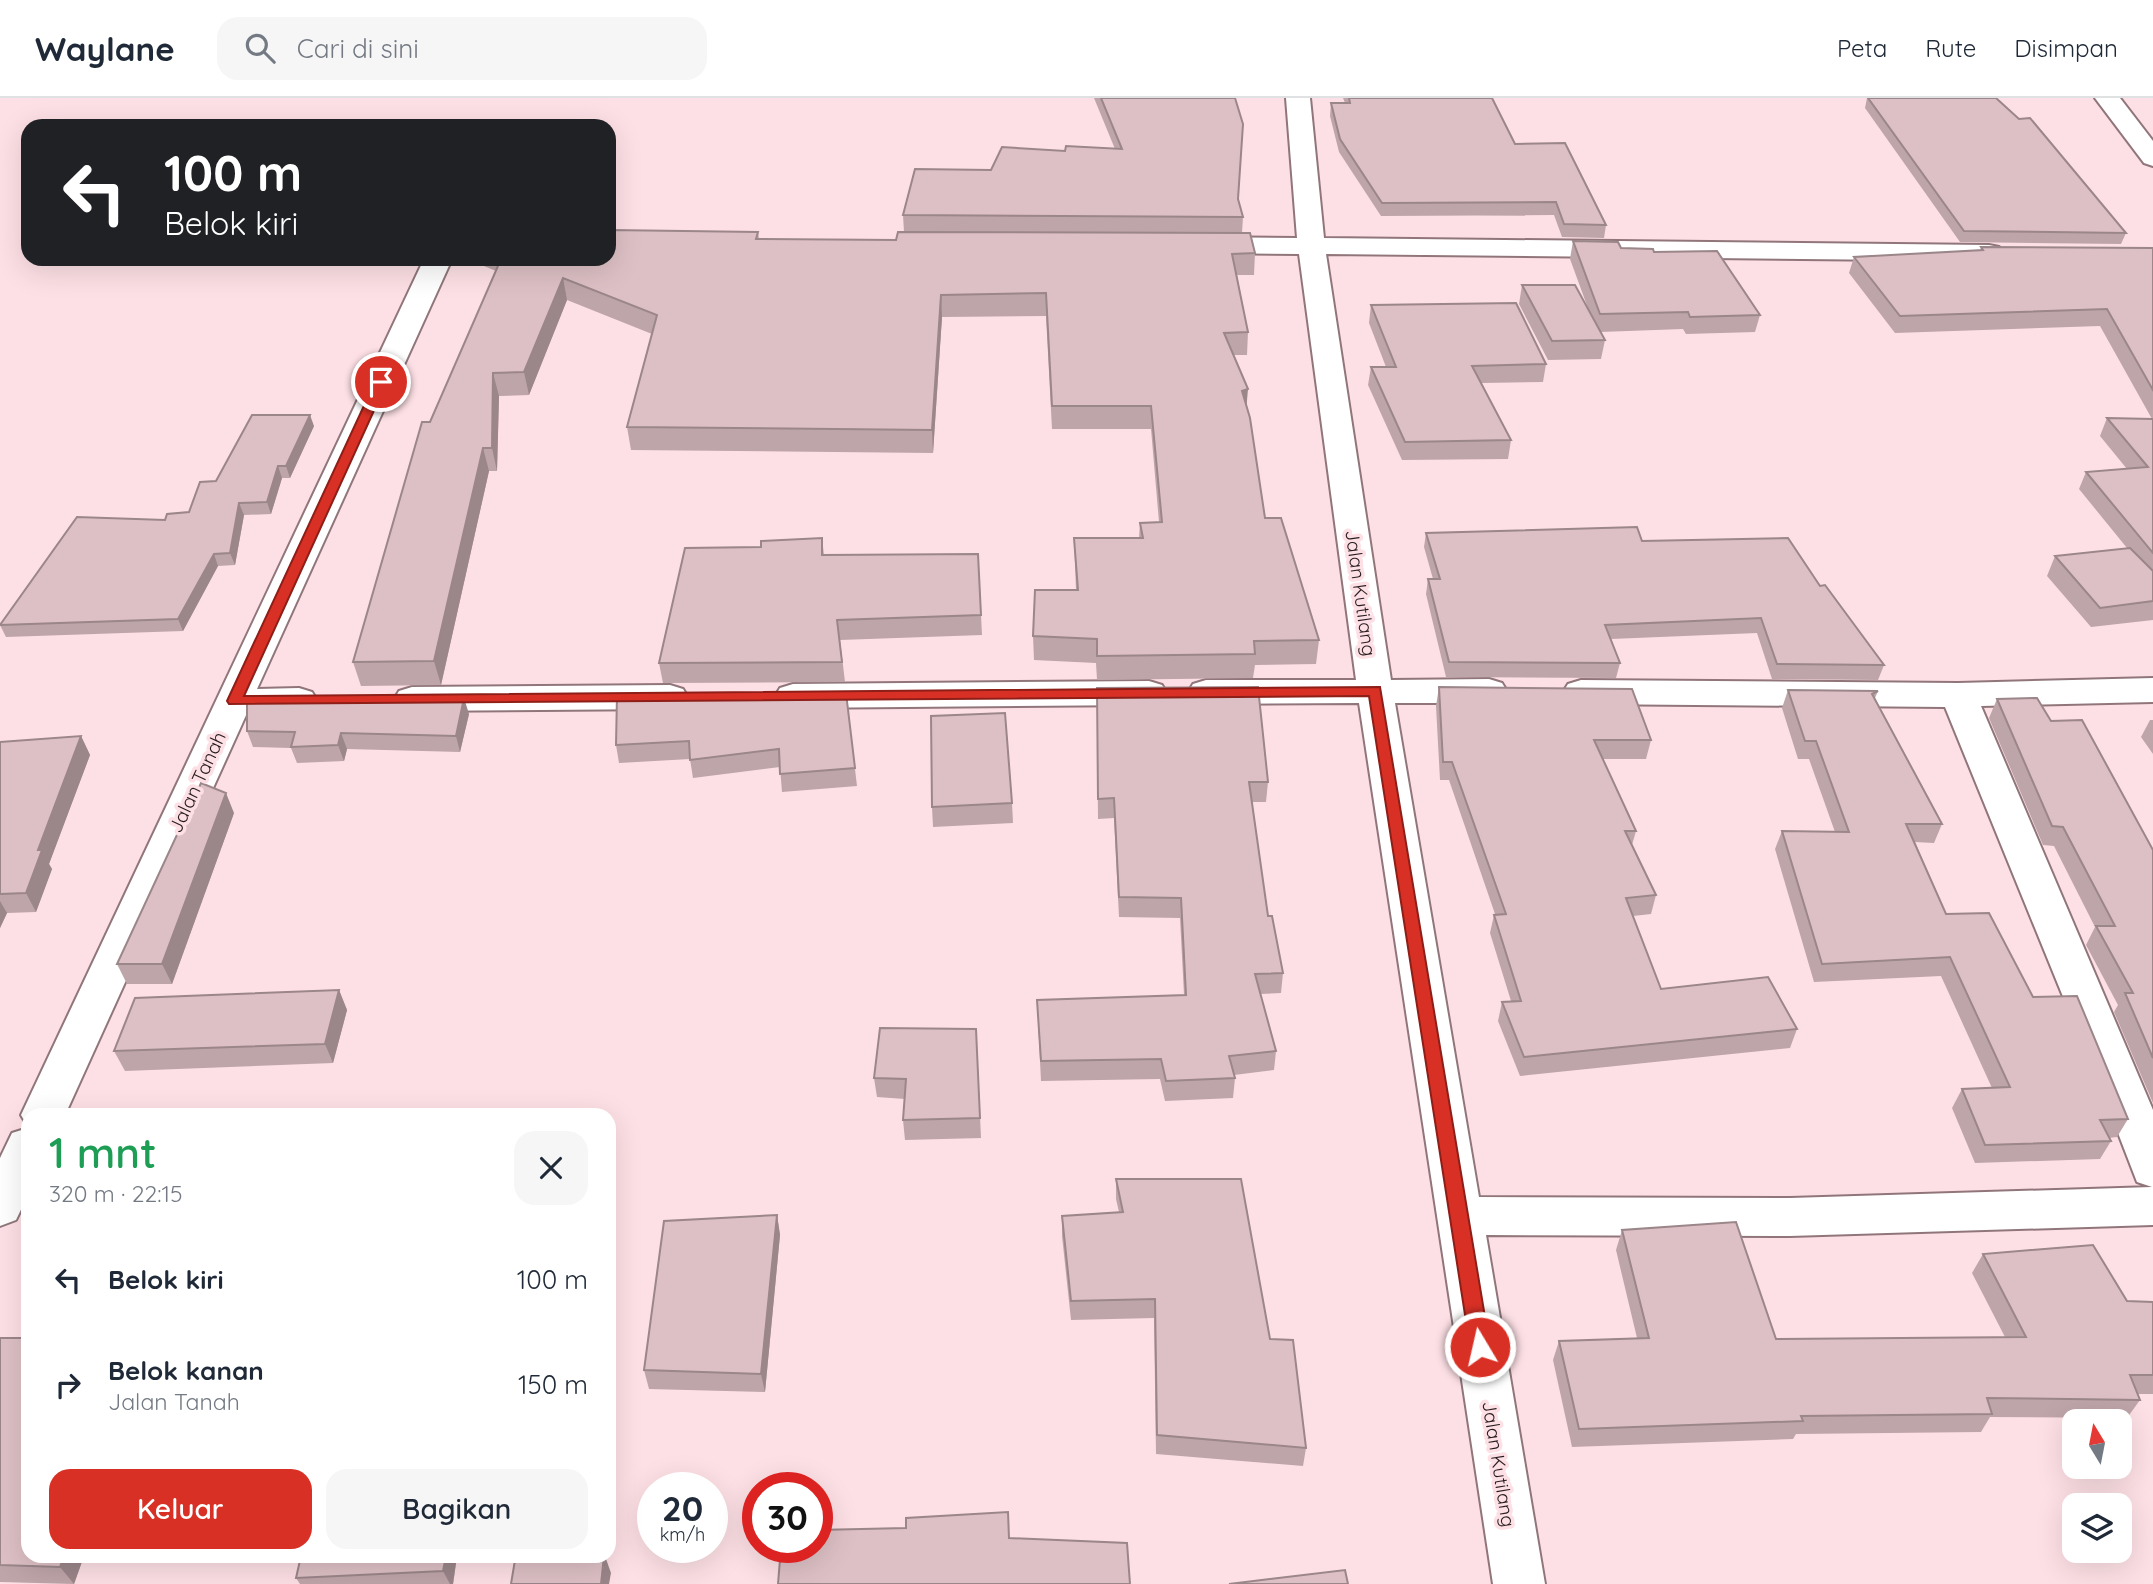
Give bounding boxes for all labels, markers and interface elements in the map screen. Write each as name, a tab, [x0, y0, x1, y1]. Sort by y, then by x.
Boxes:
search box	[217, 17, 707, 80]
text: Waylane	[35, 28, 175, 69]
icon: search	[241, 29, 279, 67]
text: Cari di sini	[297, 32, 419, 65]
text: Peta	[1837, 33, 1887, 63]
text: Rute	[1925, 33, 1976, 63]
text: Disimpan	[2014, 33, 2118, 63]
text: 100 m	[164, 142, 302, 203]
icon: left	[49, 147, 140, 238]
text: Belok kiri	[164, 203, 298, 243]
pin	[351, 352, 411, 412]
icon: arrive	[362, 363, 400, 401]
street label: Jalan Kutilang	[1340, 528, 1382, 658]
street label: Jalan Tanah	[163, 728, 231, 836]
text: 1 mnt	[49, 1126, 156, 1179]
button: close	[514, 1131, 588, 1205]
text: 320 m · 22:15	[49, 1179, 183, 1208]
icon: left	[49, 1261, 87, 1299]
text: Belok kiri	[108, 1263, 224, 1296]
text: 100 m	[517, 1263, 588, 1296]
position arrow	[1443, 1310, 1517, 1384]
text: Belok kanan	[108, 1354, 264, 1387]
icon: right	[49, 1366, 87, 1404]
text: 150 m	[518, 1368, 588, 1401]
text: Jalan Tanah	[108, 1387, 240, 1416]
street label: Jalan Kutilang	[1477, 1399, 1521, 1529]
north arrow	[2062, 1409, 2132, 1479]
map controls	[2062, 1409, 2132, 1563]
button: Keluar	[49, 1469, 312, 1549]
button: Bagikan	[326, 1469, 588, 1549]
speed limit sign: 30	[742, 1472, 833, 1563]
text: 20	[662, 1486, 703, 1530]
button: layers	[2062, 1493, 2132, 1563]
text: km/h	[660, 1523, 705, 1546]

